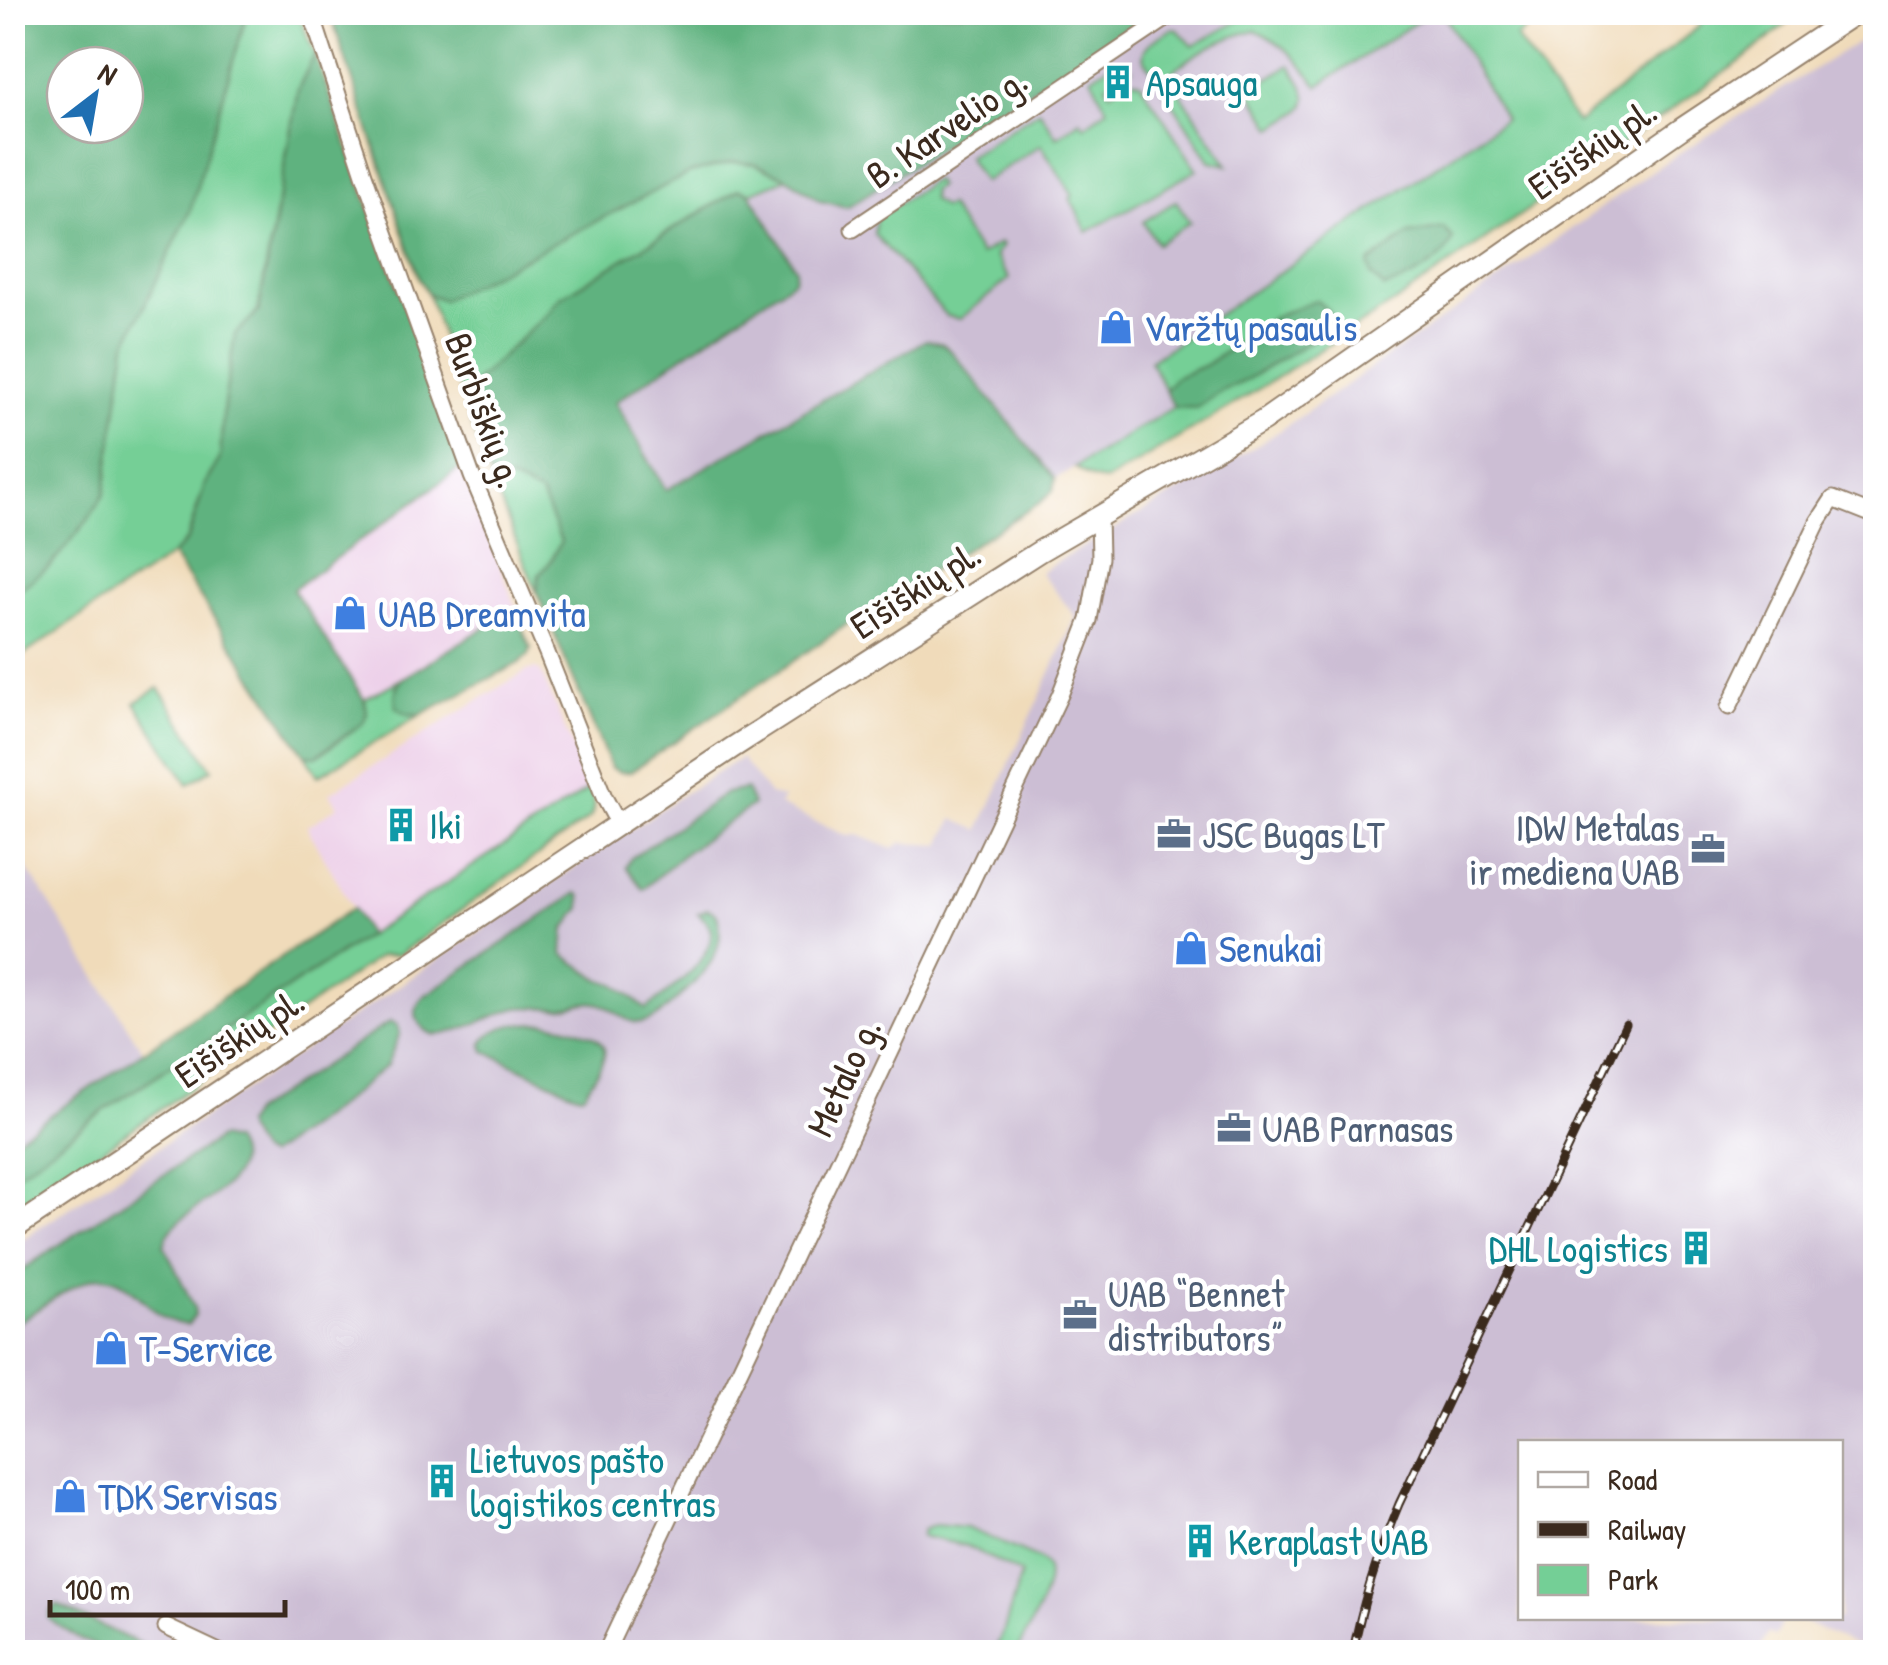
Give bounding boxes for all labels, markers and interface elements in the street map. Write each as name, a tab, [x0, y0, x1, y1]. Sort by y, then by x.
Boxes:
north arrow	[45, 45, 145, 145]
text: N	[92, 53, 124, 94]
street label: B. Karvelio g.	[855, 54, 1037, 200]
place label: Apsauga	[1146, 56, 1257, 108]
building icon: Apsauga	[1099, 63, 1137, 101]
street label: Eišiškių pl.	[1517, 85, 1667, 211]
place label: Varžtų pasaulis	[1144, 301, 1357, 353]
shop icon: Varžtų pasaulis	[1097, 308, 1135, 346]
street label: Burbiškių g.	[433, 325, 537, 495]
street label: Eišiškių pl.	[840, 527, 990, 651]
place label: UAB Dreamvita	[378, 587, 586, 639]
shop icon: UAB Dreamvita	[331, 594, 369, 632]
place label: Iki	[429, 799, 462, 851]
place label: IDW Metalas ir mediena UAB	[1469, 801, 1680, 897]
building icon: Iki	[382, 806, 420, 844]
place label: JSC Bugas LT	[1202, 808, 1386, 860]
office icon: JSC Bugas LT	[1155, 815, 1193, 853]
office icon: IDW Metalas ir mediena UAB	[1689, 830, 1727, 868]
place label: Senukai	[1219, 922, 1323, 974]
shop icon: Senukai	[1172, 929, 1210, 967]
street label: Eišiškių pl.	[164, 975, 314, 1099]
street label: Metalo g.	[793, 1009, 893, 1145]
place label: UAB Parnasas	[1262, 1102, 1453, 1154]
office icon: UAB Parnasas	[1215, 1109, 1253, 1147]
place label: DHL Logistics	[1489, 1222, 1668, 1274]
building icon: DHL Logistics	[1677, 1229, 1715, 1267]
place label: UAB “Bennet distributors”	[1108, 1267, 1285, 1363]
office icon: UAB “Bennet distributors”	[1061, 1296, 1099, 1334]
place label: T-Service	[139, 1322, 273, 1374]
shop icon: T-Service	[92, 1329, 130, 1367]
place label: Lietuvos pašto logistikos centras	[470, 1433, 716, 1529]
legend	[1518, 1440, 1843, 1620]
text: Road	[1608, 1459, 1657, 1499]
building icon: Lietuvos pašto logistikos centras	[423, 1462, 461, 1500]
place label: TDK Servisas	[98, 1470, 278, 1522]
shop icon: TDK Servisas	[51, 1477, 89, 1515]
text: Railway	[1608, 1509, 1686, 1549]
place label: Keraplast UAB	[1228, 1515, 1429, 1567]
building icon: Keraplast UAB	[1181, 1522, 1219, 1560]
scale bar	[50, 1555, 285, 1617]
text: Park	[1608, 1559, 1658, 1599]
text: 100 m	[65, 1569, 130, 1609]

